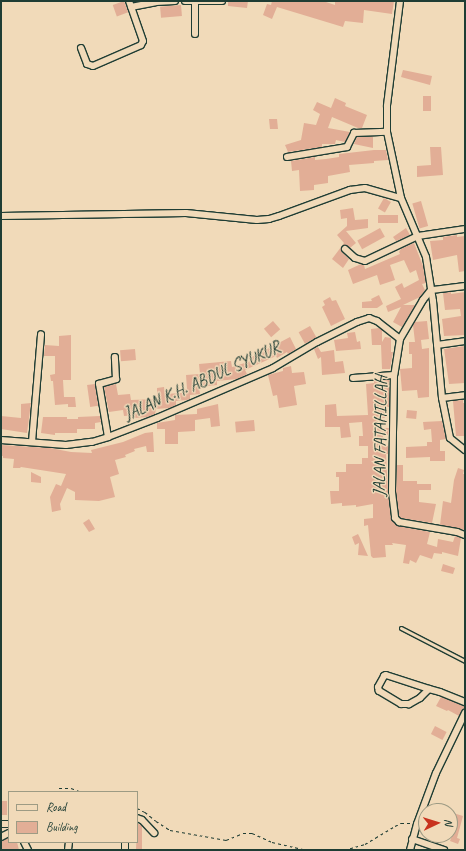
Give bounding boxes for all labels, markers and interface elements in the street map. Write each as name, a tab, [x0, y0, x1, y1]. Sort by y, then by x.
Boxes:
street label: JALAN K.H. ABDUL SYUKUR	[121, 337, 283, 425]
street label: JALAN FATAHILLAH	[369, 375, 391, 497]
legend	[8, 791, 138, 843]
text: Road	[46, 799, 66, 815]
north arrow	[418, 803, 458, 843]
text: N	[442, 818, 456, 826]
text: Building	[46, 819, 78, 835]

